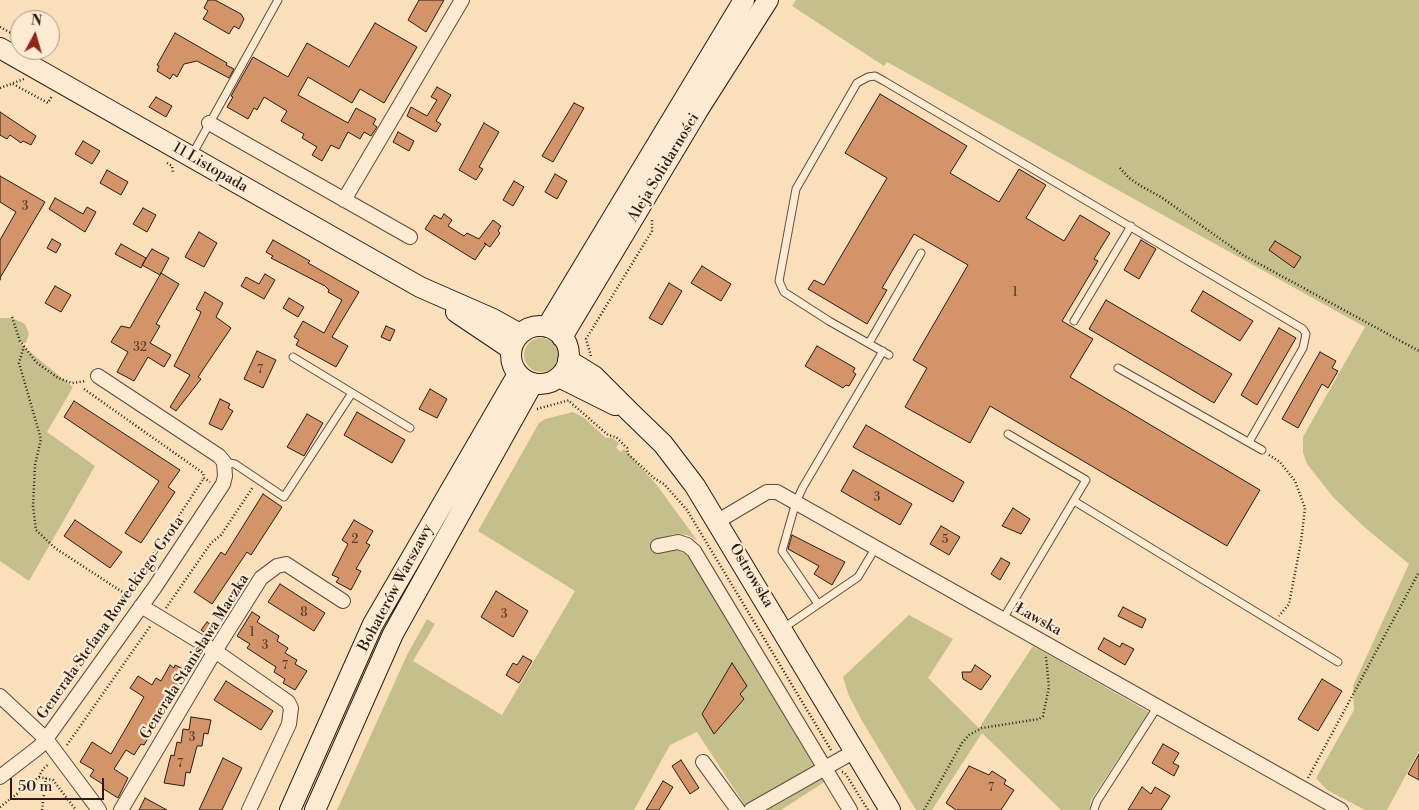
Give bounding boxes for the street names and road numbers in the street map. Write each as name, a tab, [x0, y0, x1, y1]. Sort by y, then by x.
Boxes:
street label: Aleja Solidarności	[624, 110, 704, 226]
street label: 11 Listopada	[169, 139, 251, 197]
street label: Generała Stefana Roweckiego-Grota	[34, 513, 188, 723]
street label: Bohaterów Warszawy	[355, 521, 437, 655]
street label: Ostrowska	[725, 541, 777, 611]
street label: Generała Stanisława Maczka	[137, 571, 253, 743]
street label: Ławska	[1012, 600, 1064, 640]

